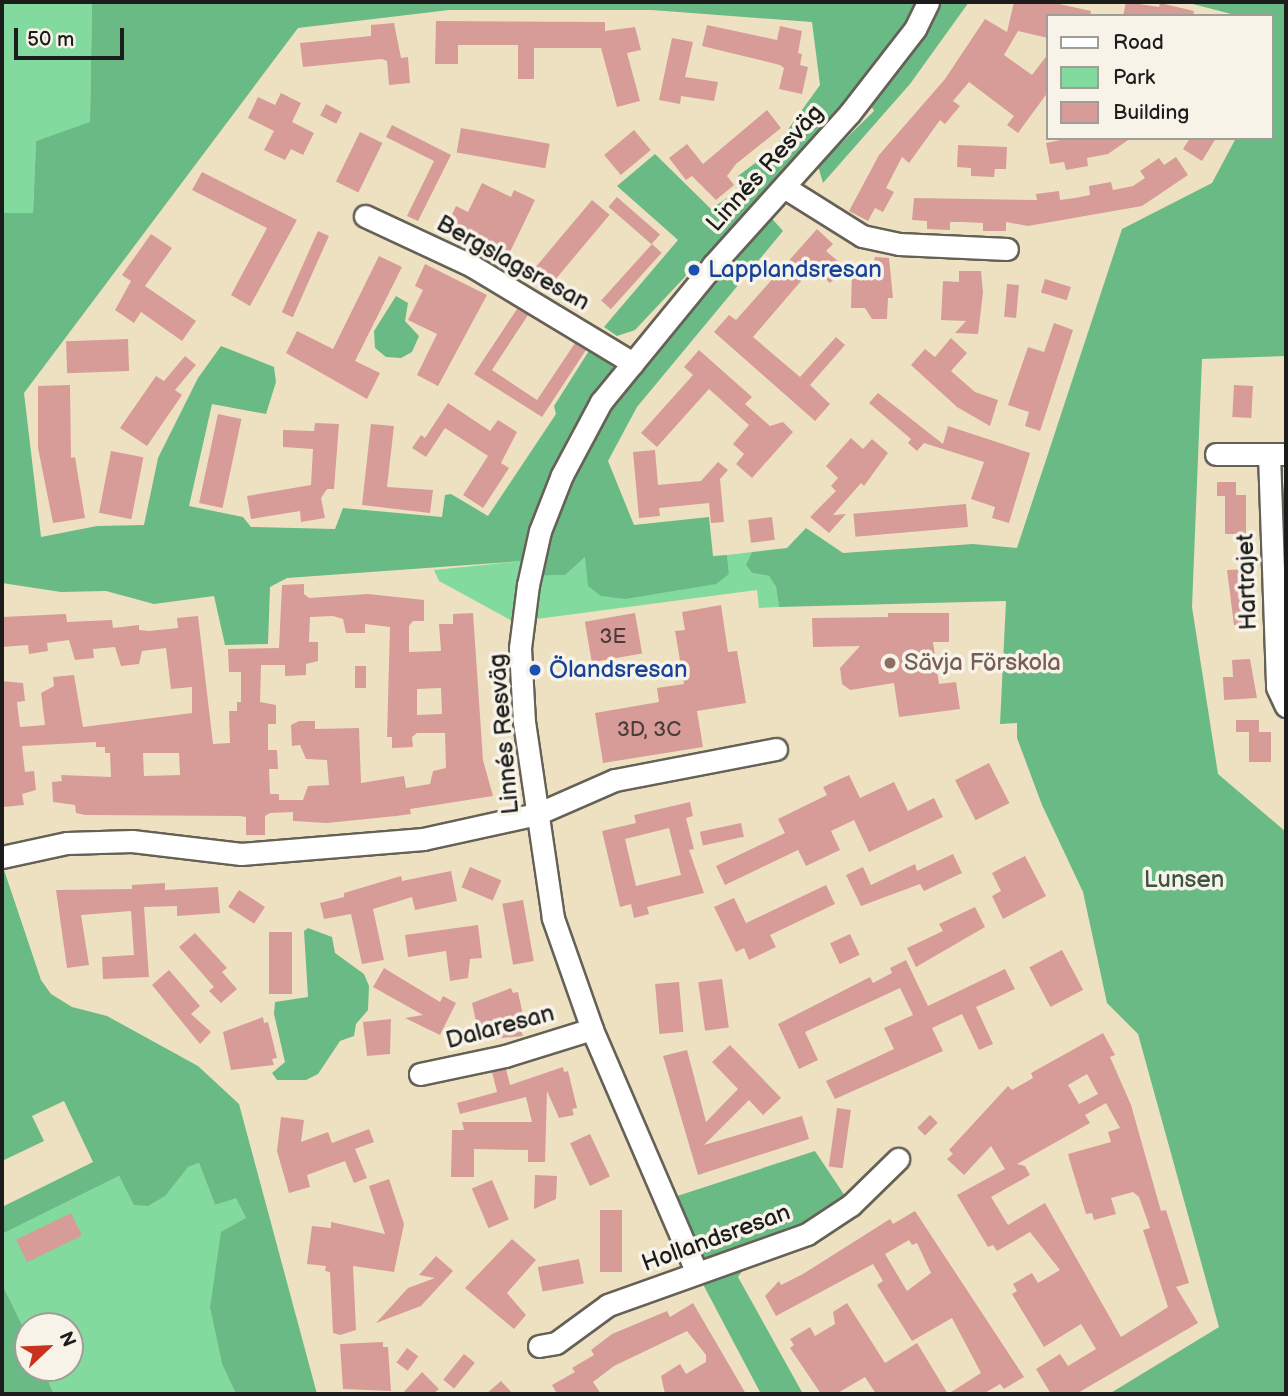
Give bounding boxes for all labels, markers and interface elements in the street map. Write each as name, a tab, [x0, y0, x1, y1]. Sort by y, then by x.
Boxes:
scale bar	[18, 14, 128, 58]
legend	[1046, 14, 1274, 140]
text: 50 m	[27, 27, 74, 52]
text: Road	[1113, 30, 1164, 55]
text: Park	[1113, 65, 1155, 90]
street label: Linnés Resväg	[700, 98, 830, 238]
text: Building	[1113, 100, 1189, 125]
street label: Bergslagsresan	[431, 209, 595, 317]
place label: Lapplandsresan	[708, 256, 882, 284]
marker: Lapplandsresan	[686, 262, 702, 278]
street label: Hartrajet	[1231, 533, 1263, 631]
house number: 3E	[600, 624, 626, 650]
place label: Sävja Förskola	[904, 649, 1061, 677]
street label: Linnés Resväg	[483, 652, 525, 816]
marker: Sävja Förskola	[882, 655, 898, 671]
place label: Ölandsresan	[549, 656, 688, 684]
marker: Ölandsresan	[527, 662, 543, 678]
house number: 3D, 3C	[617, 717, 681, 743]
park label: Lunsen	[1144, 866, 1224, 894]
street label: Dalaresan	[443, 999, 557, 1055]
street label: Hollandsresan	[638, 1198, 794, 1278]
north arrow	[14, 1312, 84, 1382]
text: N	[54, 1328, 80, 1350]

